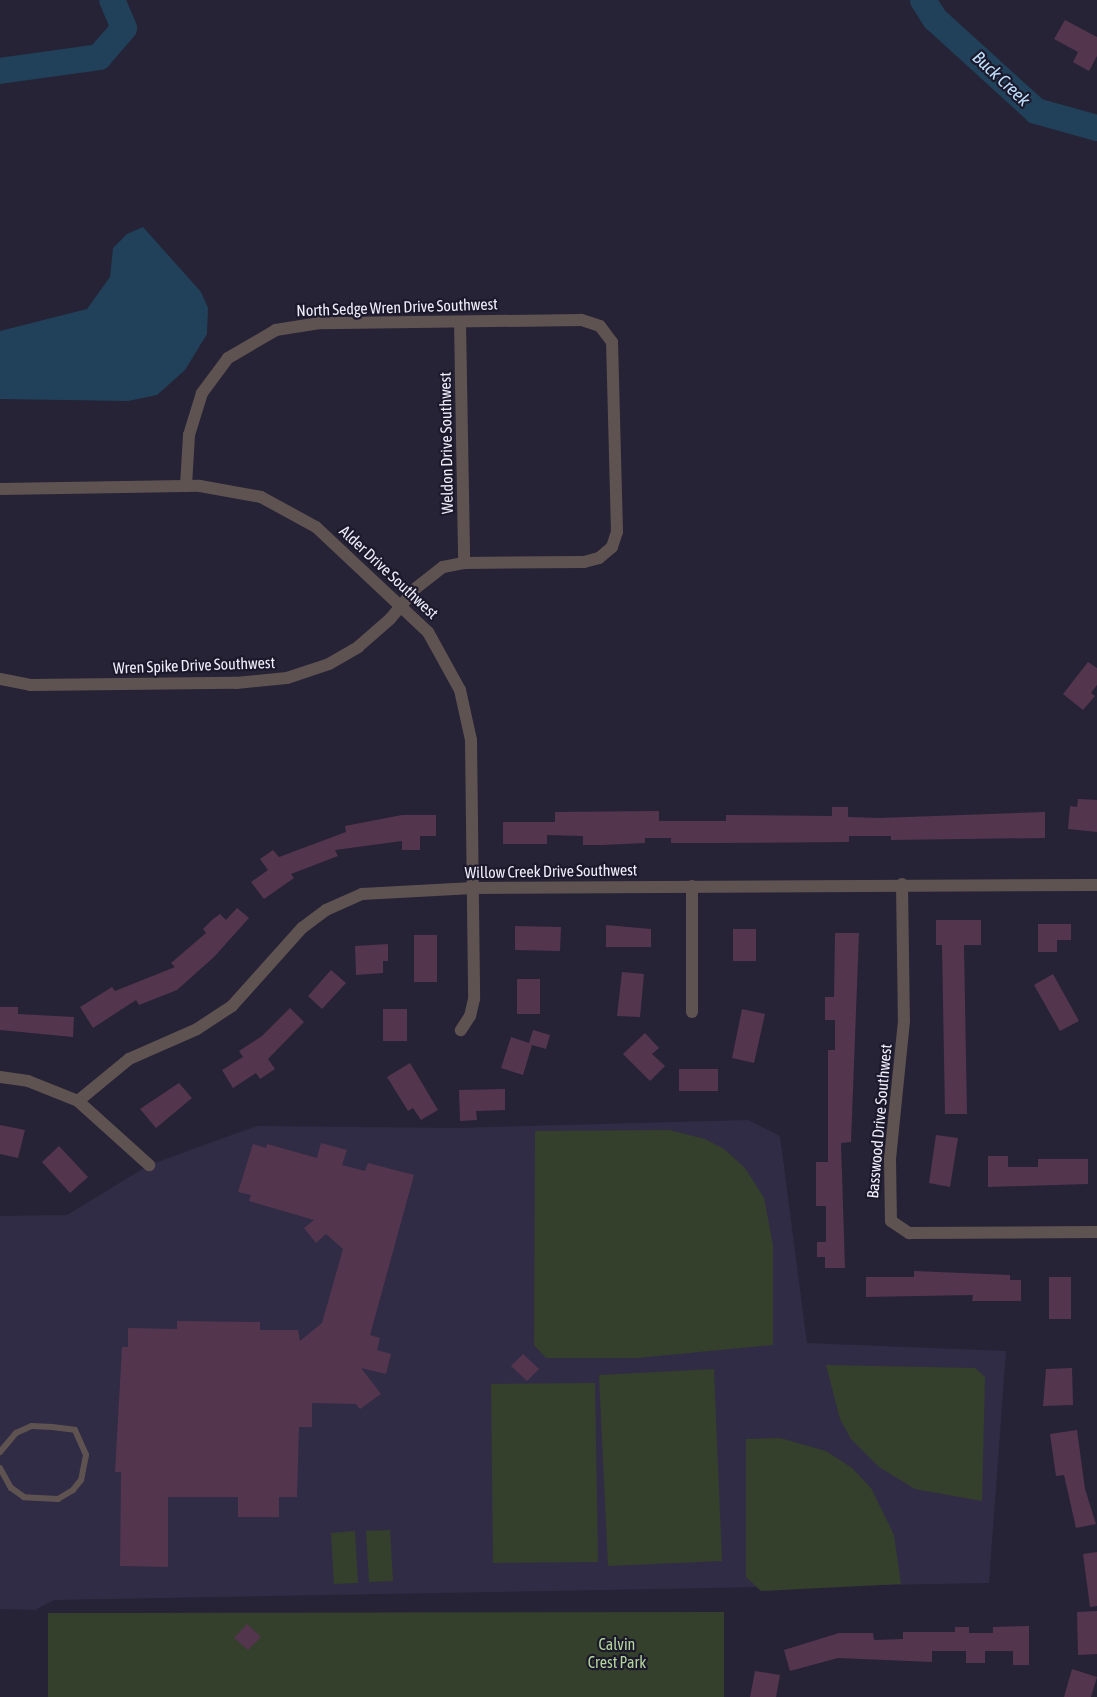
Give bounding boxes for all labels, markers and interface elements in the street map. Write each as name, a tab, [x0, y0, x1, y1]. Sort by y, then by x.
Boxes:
water label: Buck Creek	[968, 47, 1034, 111]
street label: North Sedge Wren Drive Southwest	[296, 294, 498, 320]
street label: Weldon Drive Southwest	[435, 372, 457, 514]
street label: Alder Drive Southwest	[336, 521, 442, 623]
street label: Wren Spike Drive Southwest	[113, 653, 275, 677]
street label: Willow Creek Drive Southwest	[464, 860, 638, 882]
street label: Basswood Drive Southwest	[863, 1043, 895, 1199]
park label: Calvin Crest Park	[588, 1634, 646, 1672]

